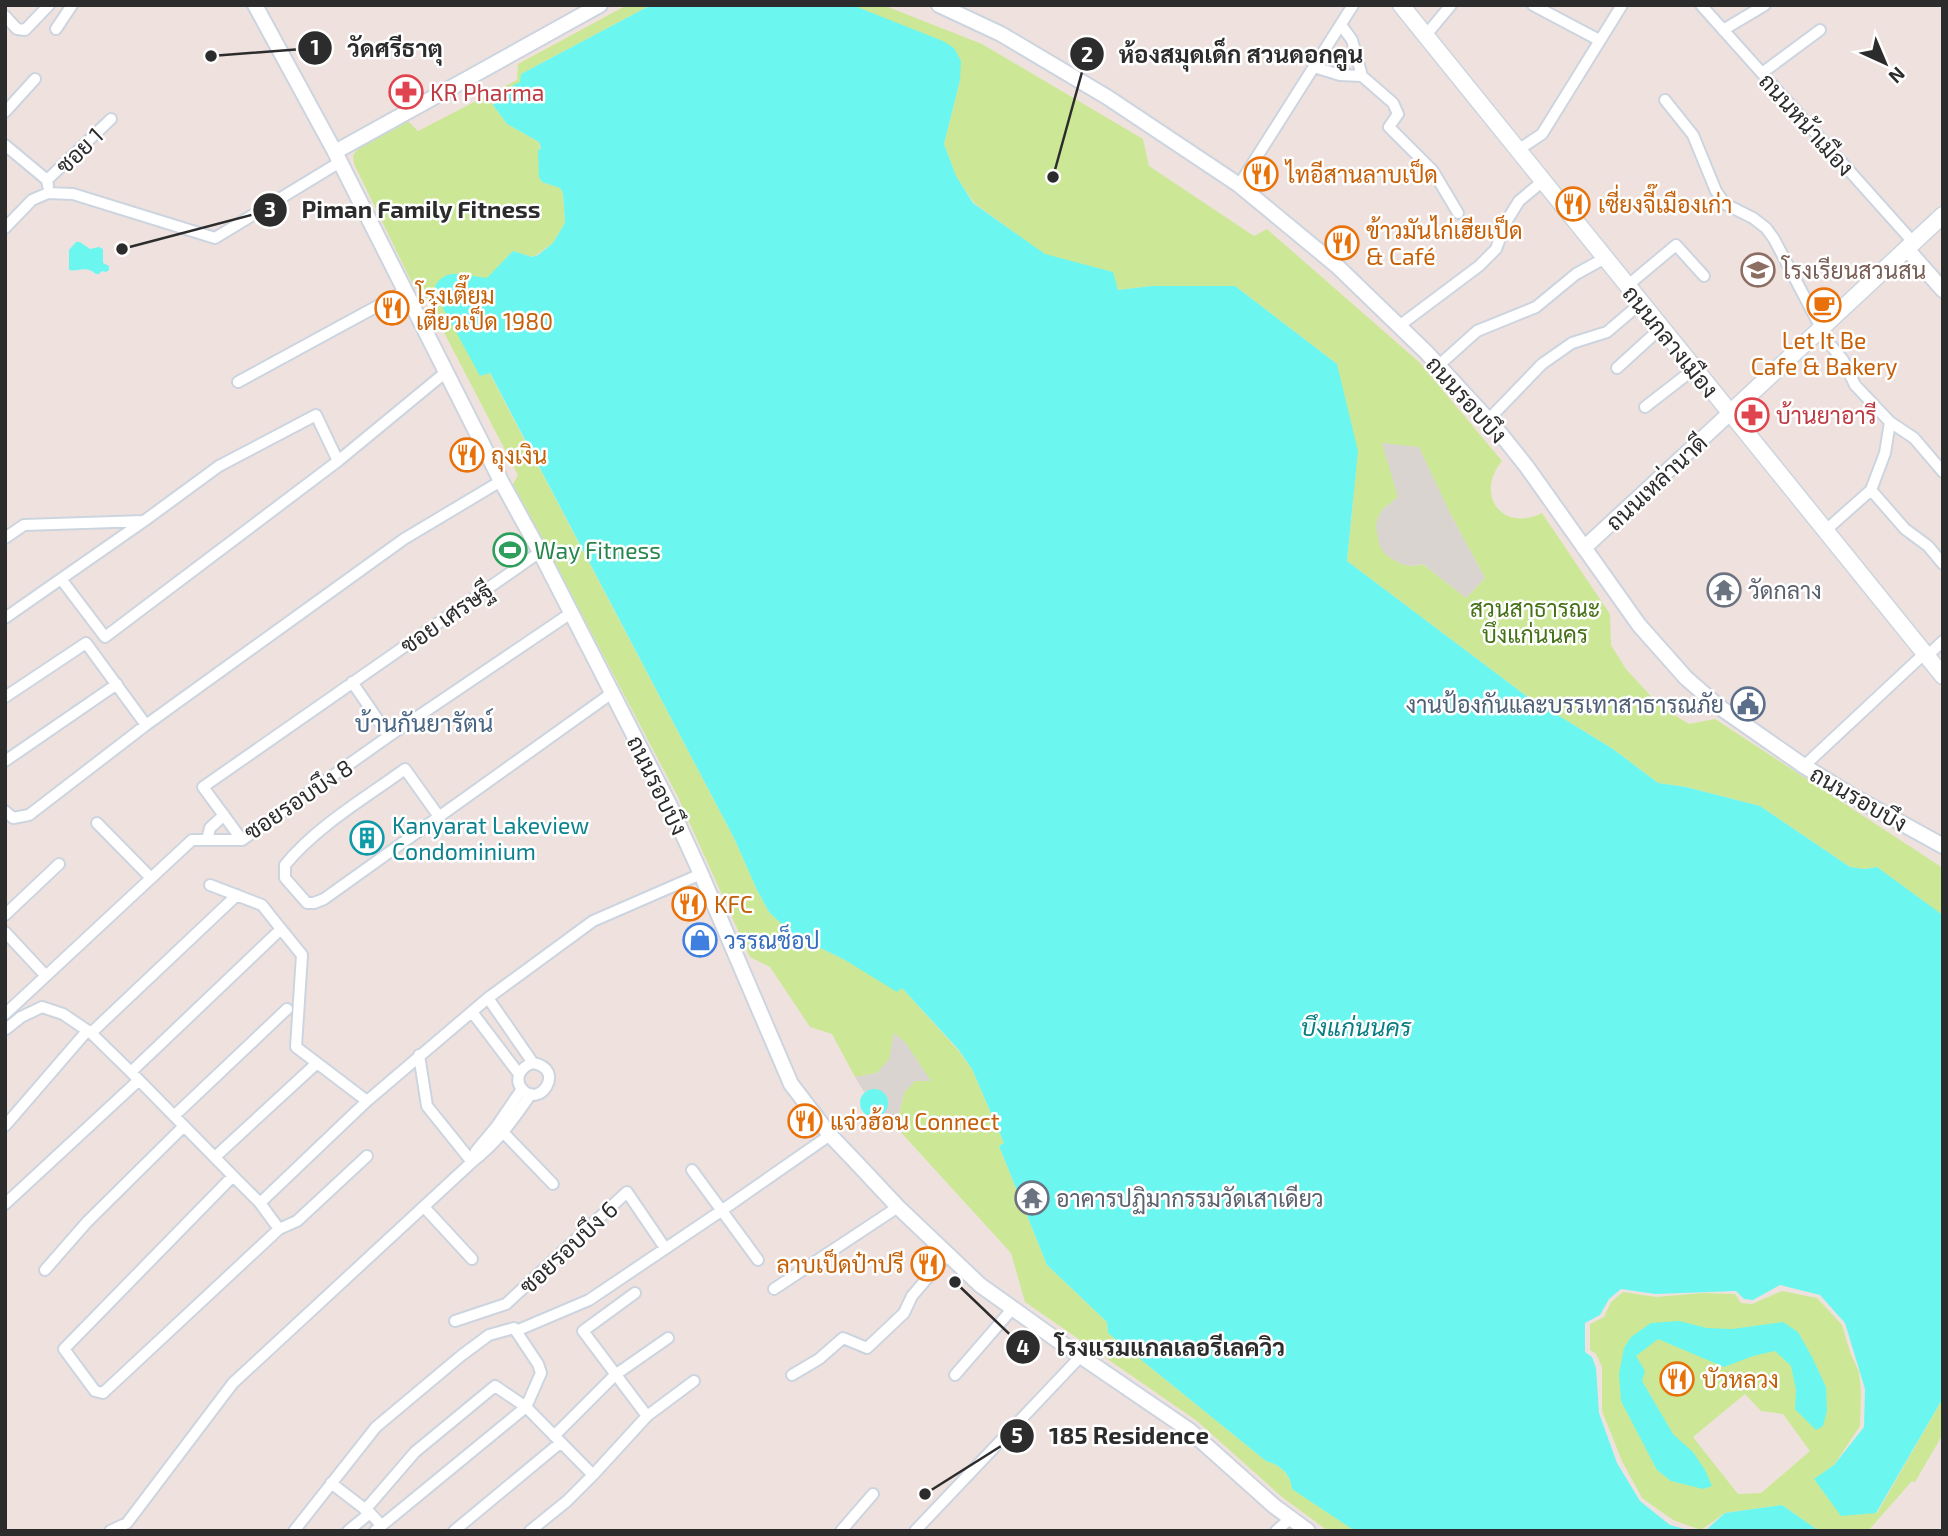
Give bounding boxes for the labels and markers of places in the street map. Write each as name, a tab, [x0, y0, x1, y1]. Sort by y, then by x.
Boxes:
callout: วัดศรีธาตุ	[298, 26, 456, 71]
callout: ห้องสมุดเด็ก สวนดอกคูน	[1069, 32, 1377, 77]
pharmacy icon: KR Pharma	[387, 73, 425, 111]
place label: KR Pharma	[430, 78, 545, 106]
restaurant icon: ไทอีสานลาบเป็ด	[1242, 155, 1280, 193]
place label: ไทอีสานลาบเป็ด	[1284, 159, 1438, 188]
place label: เซี่ยงจี๊เมืองเก่า	[1598, 183, 1732, 218]
restaurant icon: เซี่ยงจี๊เมืองเก่า	[1554, 185, 1592, 223]
callout: Piman Family Fitness	[252, 187, 555, 232]
place label: ข้าวมันไก่เฮียเป็ด & Café	[1366, 215, 1523, 270]
restaurant icon: ข้าวมันไก่เฮียเป็ด & Café	[1323, 224, 1361, 262]
school or university icon: โรงเรียนสวนสน	[1739, 251, 1777, 289]
place label: โรงเรียนสวนสน	[1780, 255, 1926, 284]
place label: โรงเตี๊ยม เตี๋ยวเป็ด 1980	[414, 274, 553, 335]
cafe icon: Let It Be Cafe & Bakery	[1805, 286, 1843, 324]
restaurant icon: โรงเตี๊ยม เตี๋ยวเป็ด 1980	[373, 289, 411, 327]
place label: Let It Be Cafe & Bakery	[1751, 326, 1897, 380]
pharmacy icon: บ้านยาอารี	[1733, 396, 1771, 434]
place label: บ้านยาอารี	[1776, 401, 1877, 429]
restaurant icon: ถุงเงิน	[448, 436, 486, 474]
place label: ถุงเงิน	[491, 441, 547, 472]
sports icon: Way Fitness	[491, 531, 529, 569]
place label: Way Fitness	[534, 536, 661, 564]
temple icon: วัดกลาง	[1705, 571, 1743, 609]
place label: วัดกลาง	[1748, 576, 1822, 604]
public building icon: งานป้องกันและบรรเทาสาธารณภัย	[1729, 685, 1767, 723]
place label: งานป้องกันและบรรเทาสาธารณภัย	[1406, 690, 1724, 718]
place label: Kanyarat Lakeview Condominium	[392, 811, 589, 865]
building icon: Kanyarat Lakeview Condominium	[348, 819, 386, 857]
restaurant icon: KFC	[670, 885, 708, 923]
place label: KFC	[714, 890, 753, 918]
shop icon: วรรณช็อป	[681, 921, 719, 959]
place label: วรรณช็อป	[724, 924, 820, 954]
restaurant icon: แจ่วฮ้อน Connect	[786, 1102, 824, 1140]
place label: แจ่วฮ้อน Connect	[830, 1107, 1000, 1135]
temple icon: อาคารปฏิมากรรมวัดเสาเดียว	[1013, 1179, 1051, 1217]
place label: อาคารปฏิมากรรมวัดเสาเดียว	[1056, 1184, 1324, 1215]
restaurant icon: ลาบเป็ดป๋าปรี	[909, 1245, 947, 1283]
place label: ลาบเป็ดป๋าปรี	[776, 1249, 904, 1278]
callout: โรงแรมแกลเลอรีเลควิว	[1006, 1325, 1299, 1370]
restaurant icon: บัวหลวง	[1658, 1360, 1696, 1398]
place label: บัวหลวง	[1702, 1365, 1779, 1393]
callout: 185 Residence	[1000, 1413, 1223, 1458]

